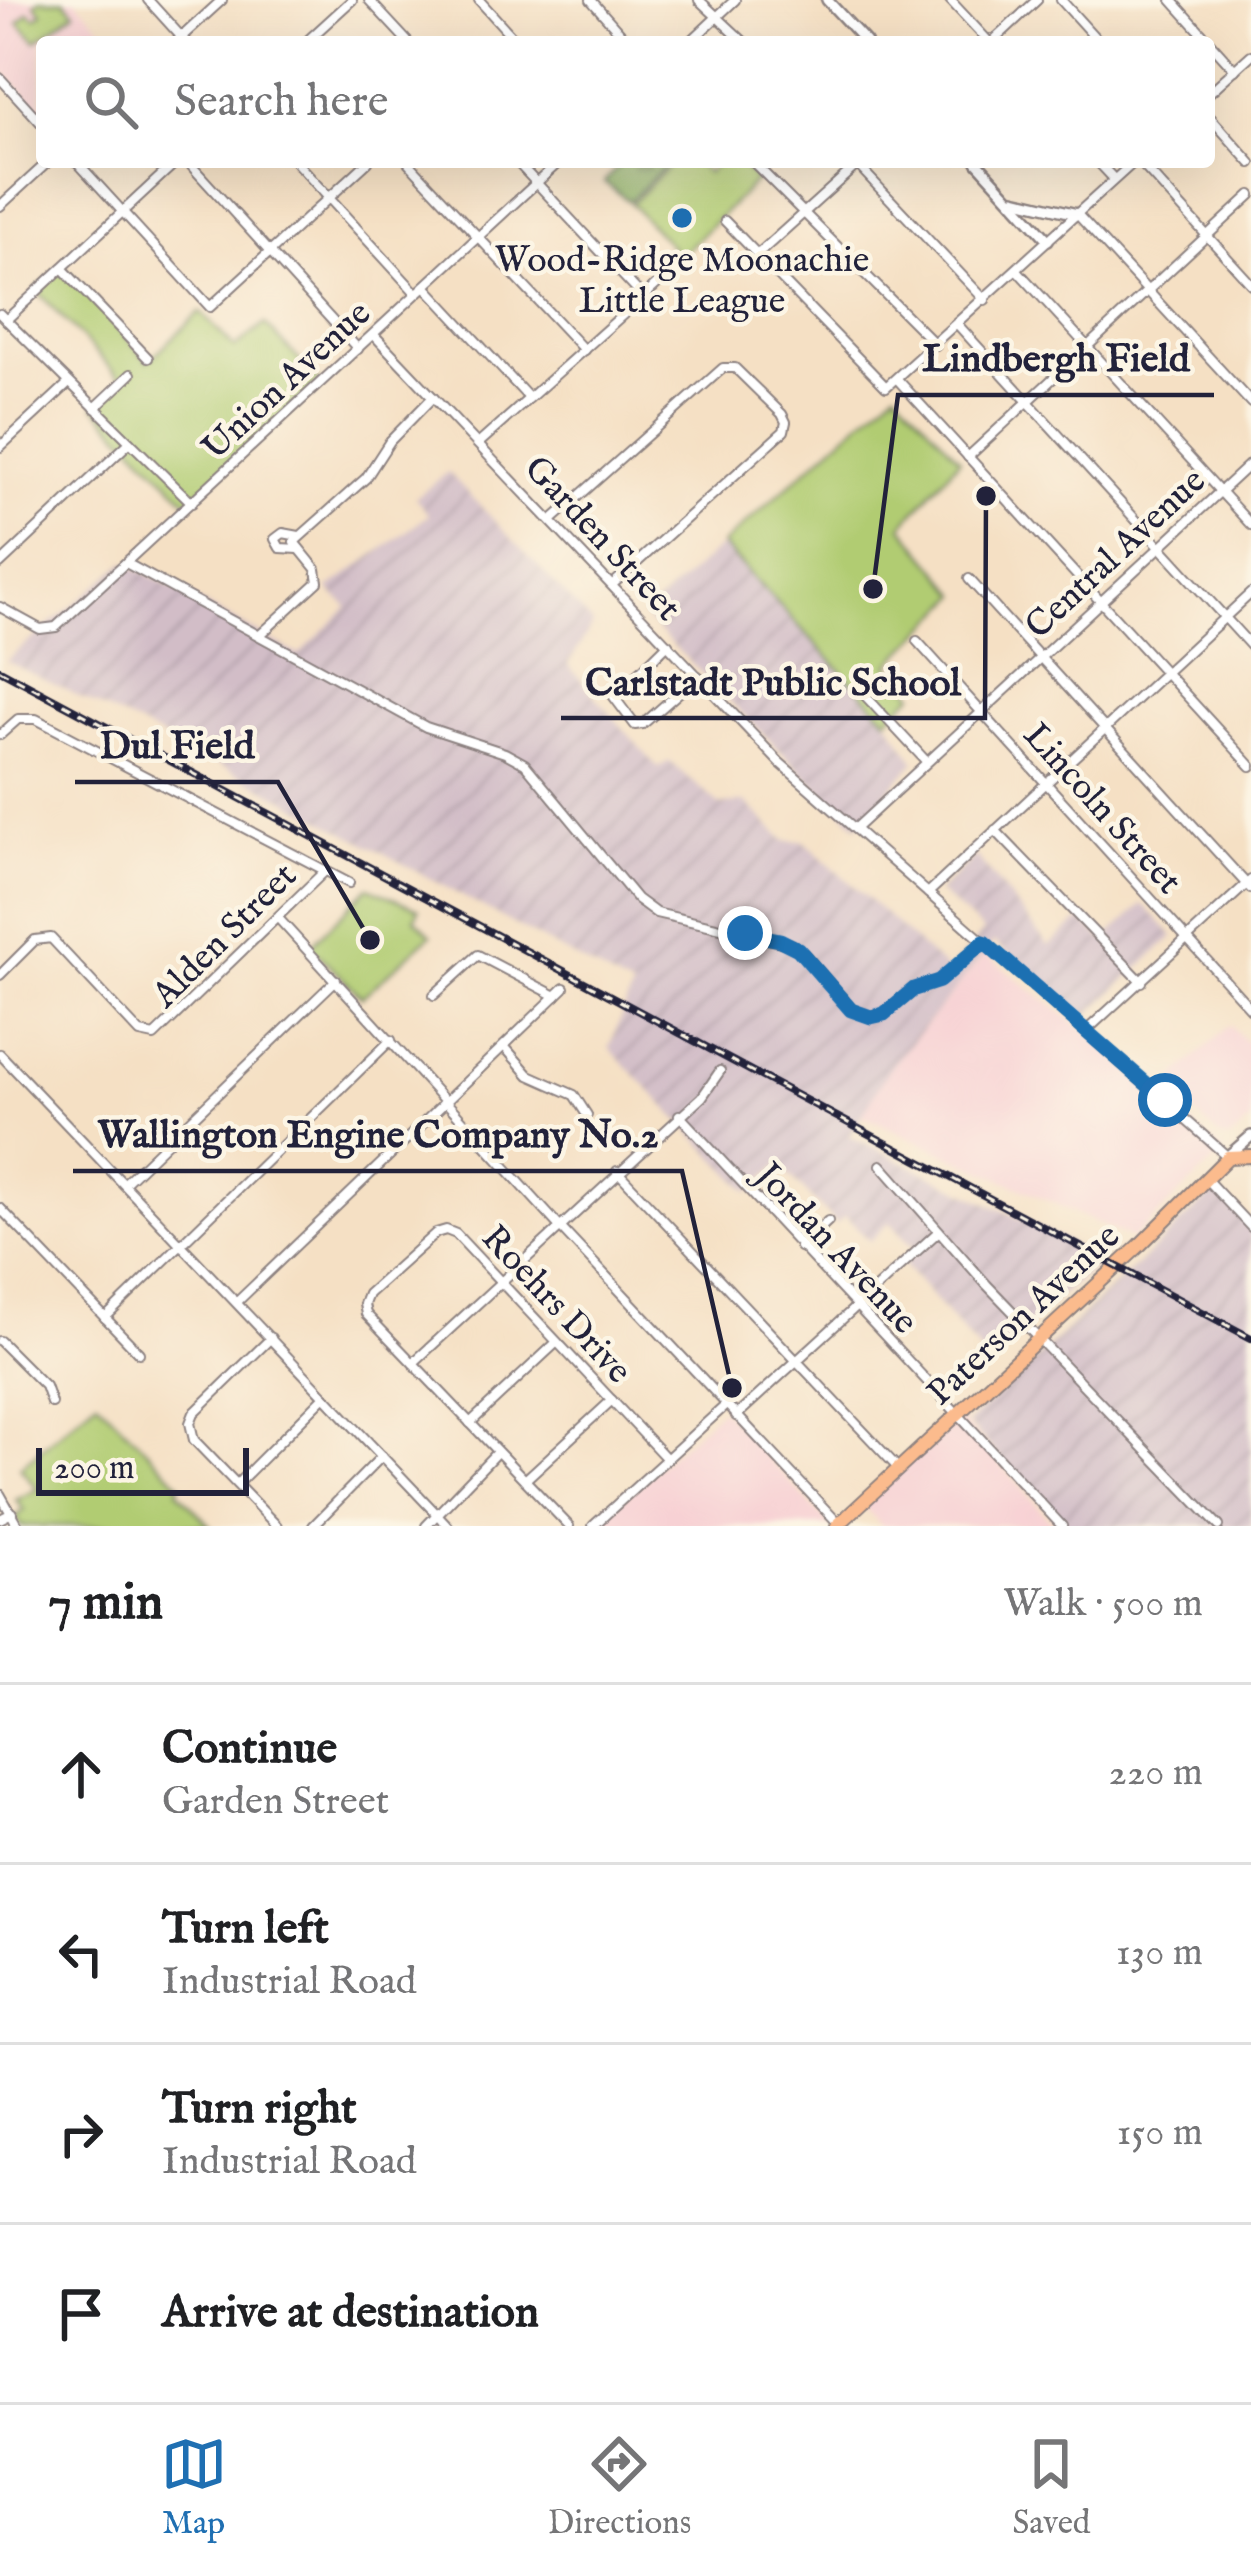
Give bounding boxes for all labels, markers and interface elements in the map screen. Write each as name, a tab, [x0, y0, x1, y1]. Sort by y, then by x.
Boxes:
search box	[36, 36, 1215, 168]
icon: search	[78, 69, 144, 135]
text: Search here	[174, 74, 388, 131]
marker: Wood-Ridge Moonachie Little League	[669, 205, 695, 231]
place label: Wood-Ridge Moonachie Little League	[495, 238, 869, 325]
street label: Union Avenue	[193, 291, 381, 471]
callout: Lindbergh Field	[898, 320, 1214, 395]
text: Lindbergh Field	[922, 336, 1191, 385]
street label: Garden Street	[514, 447, 690, 631]
street label: Central Avenue	[1016, 459, 1216, 650]
callout: Carlstadt Public School	[561, 643, 985, 718]
text: Carlstadt Public School	[585, 660, 962, 709]
callout: Dul Field	[75, 707, 278, 782]
street label: Lincoln Street	[1013, 714, 1191, 904]
text: Dul Field	[100, 723, 256, 772]
street label: Alden Street	[142, 854, 307, 1019]
route end	[718, 906, 772, 960]
route start	[1138, 1073, 1192, 1127]
callout: Wallington Engine Company No.2	[73, 1096, 682, 1171]
text: Wallington Engine Company No.2	[97, 1112, 659, 1161]
street label: Jordan Avenue	[742, 1151, 927, 1344]
street label: Paterson Avenue	[918, 1214, 1130, 1416]
street label: Roehrs Drive	[471, 1216, 641, 1394]
scale bar	[36, 1442, 249, 1495]
text: 200 m	[54, 1448, 135, 1490]
text: 7 min	[48, 1572, 163, 1637]
text: Walk · 500 m	[1003, 1580, 1203, 1629]
text: Continue	[162, 1721, 337, 1778]
icon: ahead	[48, 1741, 114, 1807]
text: 220 m	[1109, 1749, 1203, 1798]
text: Garden Street	[162, 1778, 389, 1827]
text: Turn left	[162, 1901, 329, 1958]
icon: left	[48, 1921, 114, 1987]
text: 130 m	[1116, 1929, 1203, 1978]
text: Industrial Road	[162, 1958, 417, 2007]
text: Turn right	[162, 2081, 357, 2138]
icon: right	[48, 2101, 114, 2167]
text: 150 m	[1117, 2109, 1203, 2158]
text: Industrial Road	[162, 2138, 417, 2187]
icon: arrive	[48, 2281, 114, 2347]
text: Arrive at destination	[162, 2285, 539, 2342]
tab: Map	[161, 2431, 227, 2545]
tab: Directions	[548, 2431, 691, 2545]
tab: Saved	[1012, 2431, 1090, 2545]

